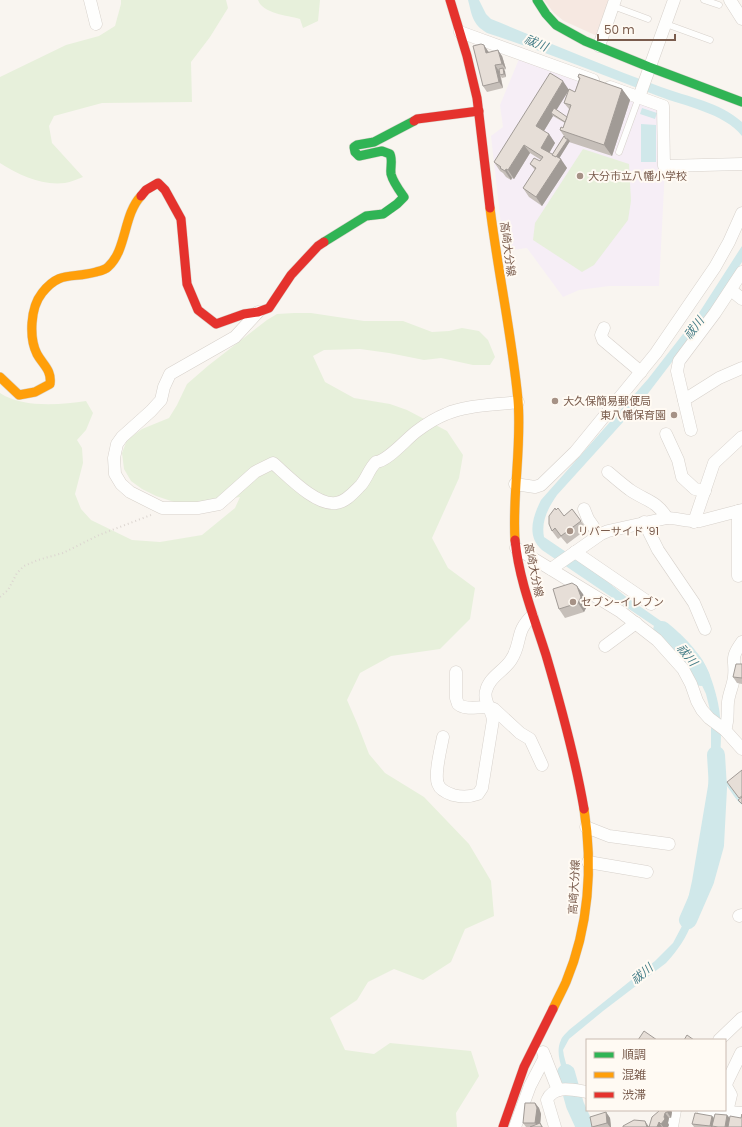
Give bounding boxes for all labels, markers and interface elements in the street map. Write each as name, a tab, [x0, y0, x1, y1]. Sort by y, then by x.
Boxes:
scale bar	[598, 16, 675, 42]
text: 50 m	[604, 21, 635, 38]
water label: 祓川	[522, 30, 552, 56]
place label: 大分市立八幡小学校	[588, 168, 687, 184]
marker: 大分市立八幡小学校	[575, 171, 585, 181]
street label: 高崎大分線	[496, 221, 520, 277]
water label: 祓川	[680, 311, 709, 342]
place label: 大久保簡易郵便局	[563, 393, 651, 409]
marker: 大久保簡易郵便局	[550, 396, 560, 406]
place label: 東八幡保育園	[600, 407, 666, 423]
marker: 東八幡保育園	[669, 410, 679, 420]
place label: リバーサイド '91	[578, 523, 659, 539]
marker: リバーサイド '91	[565, 526, 575, 536]
street label: 高崎大分線	[520, 541, 548, 599]
place label: セブン-イレブン	[581, 594, 664, 610]
marker: セブン-イレブン	[568, 597, 578, 607]
water label: 祓川	[673, 640, 703, 671]
street label: 高崎大分線	[565, 859, 583, 915]
water label: 祓川	[627, 958, 658, 988]
legend	[586, 1039, 726, 1111]
text: 順調	[622, 1046, 646, 1063]
text: 混雑	[622, 1066, 646, 1083]
text: 渋滞	[622, 1086, 646, 1103]

